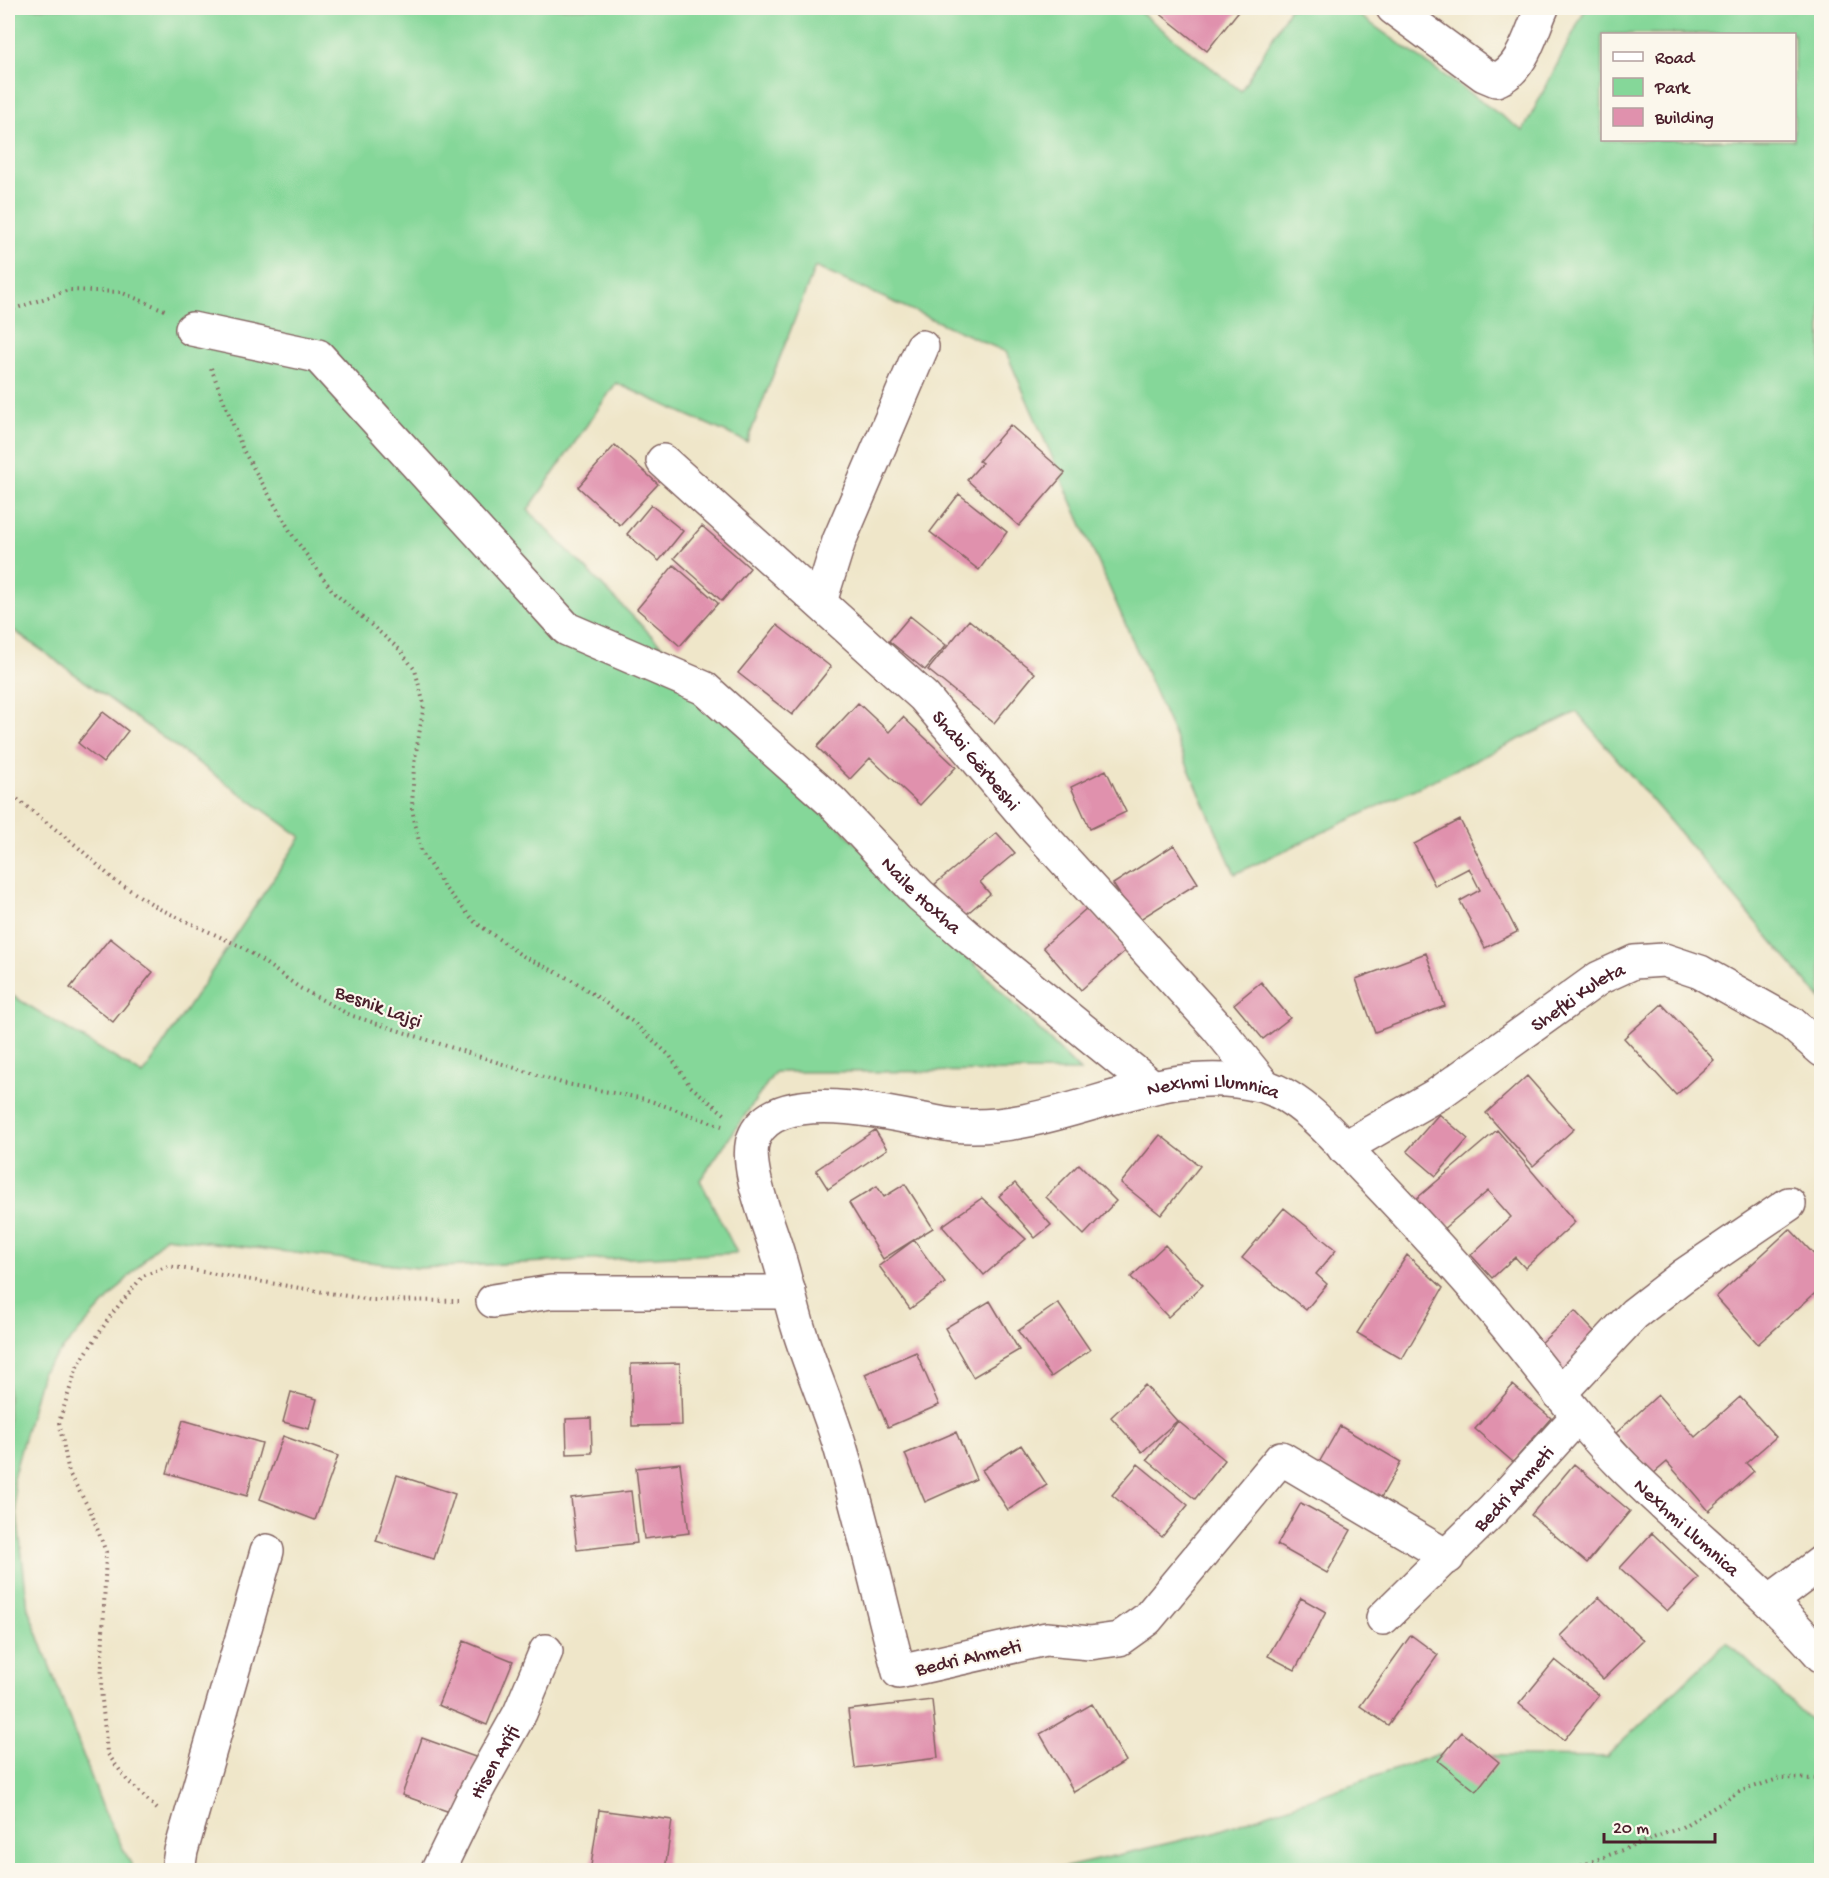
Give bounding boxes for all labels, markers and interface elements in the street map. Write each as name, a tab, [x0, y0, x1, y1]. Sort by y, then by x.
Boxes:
legend	[1601, 33, 1796, 141]
text: Road	[1655, 49, 1696, 70]
text: Park	[1654, 79, 1691, 100]
text: Building	[1654, 109, 1714, 130]
street label: Shabi Gërbeshi	[926, 707, 1023, 817]
street label: Naile Hoxha	[875, 853, 965, 941]
street label: Shefki Kuleta	[1528, 959, 1630, 1038]
street label: Besnik Lajçi	[330, 982, 424, 1035]
street label: Nexhmi Llumnica	[1145, 1072, 1283, 1106]
street label: Bedri Ahmeti	[1469, 1442, 1560, 1538]
street label: Nexhmi Llumnica	[1628, 1475, 1744, 1583]
street label: Bedri Ahmeti	[913, 1636, 1024, 1683]
street label: Hisen Arifi	[466, 1722, 526, 1804]
scale bar	[1604, 1806, 1715, 1844]
text: 20 m	[1613, 1819, 1649, 1840]

